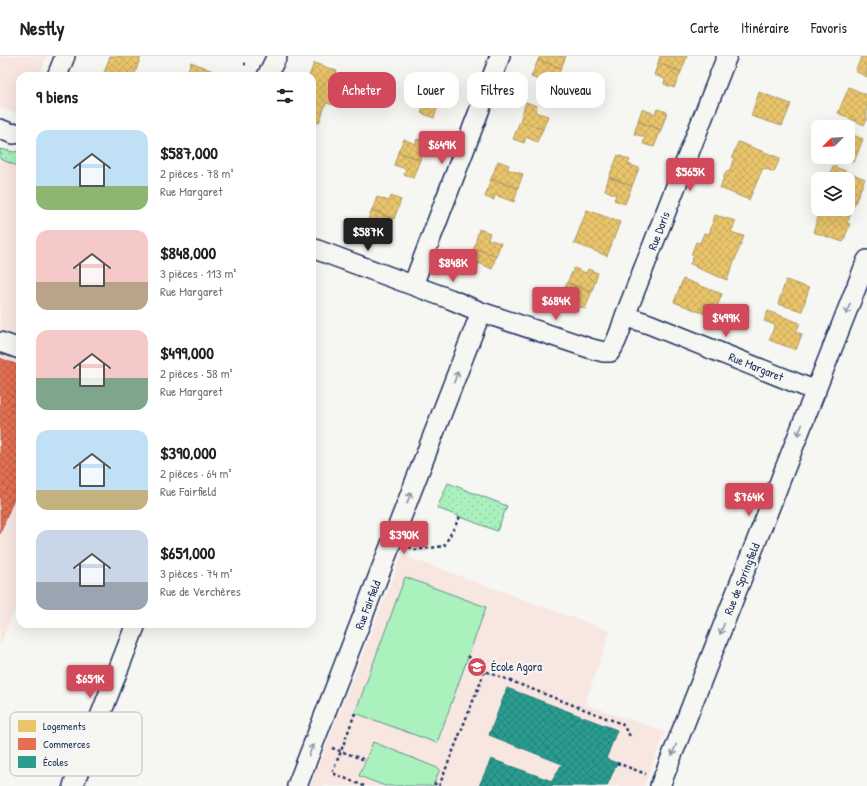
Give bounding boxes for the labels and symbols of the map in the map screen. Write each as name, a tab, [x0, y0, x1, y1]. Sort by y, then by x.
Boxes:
north arrow	[811, 120, 855, 164]
pin: $649K	[414, 131, 470, 165]
pin: $565K	[662, 158, 718, 192]
street label: Rue Doris	[643, 209, 674, 253]
pin: $587K	[340, 218, 396, 252]
pin: $848K	[425, 249, 481, 283]
pin: $684K	[528, 287, 584, 321]
one-way arrow	[843, 303, 851, 315]
pin: $499K	[698, 304, 754, 338]
street label: Rue Margaret	[726, 348, 787, 386]
one-way arrow	[453, 371, 461, 383]
one-way arrow	[796, 424, 804, 436]
pin: $764K	[721, 483, 777, 517]
one-way arrow	[406, 492, 414, 504]
pin: $390K	[376, 521, 432, 555]
street label: Rue de Springfield	[719, 540, 764, 617]
street label: Rue Fairfield	[350, 577, 385, 632]
one-way arrow	[717, 623, 725, 635]
school or university icon: École Agora	[466, 656, 488, 678]
place label: École Agora	[491, 658, 542, 675]
pin: $651K	[62, 665, 118, 699]
legend	[10, 712, 142, 776]
text: Logements	[43, 719, 86, 733]
text: Commerces	[43, 737, 90, 751]
one-way arrow	[308, 744, 316, 756]
one-way arrow	[670, 744, 678, 756]
text: Écoles	[43, 755, 68, 769]

